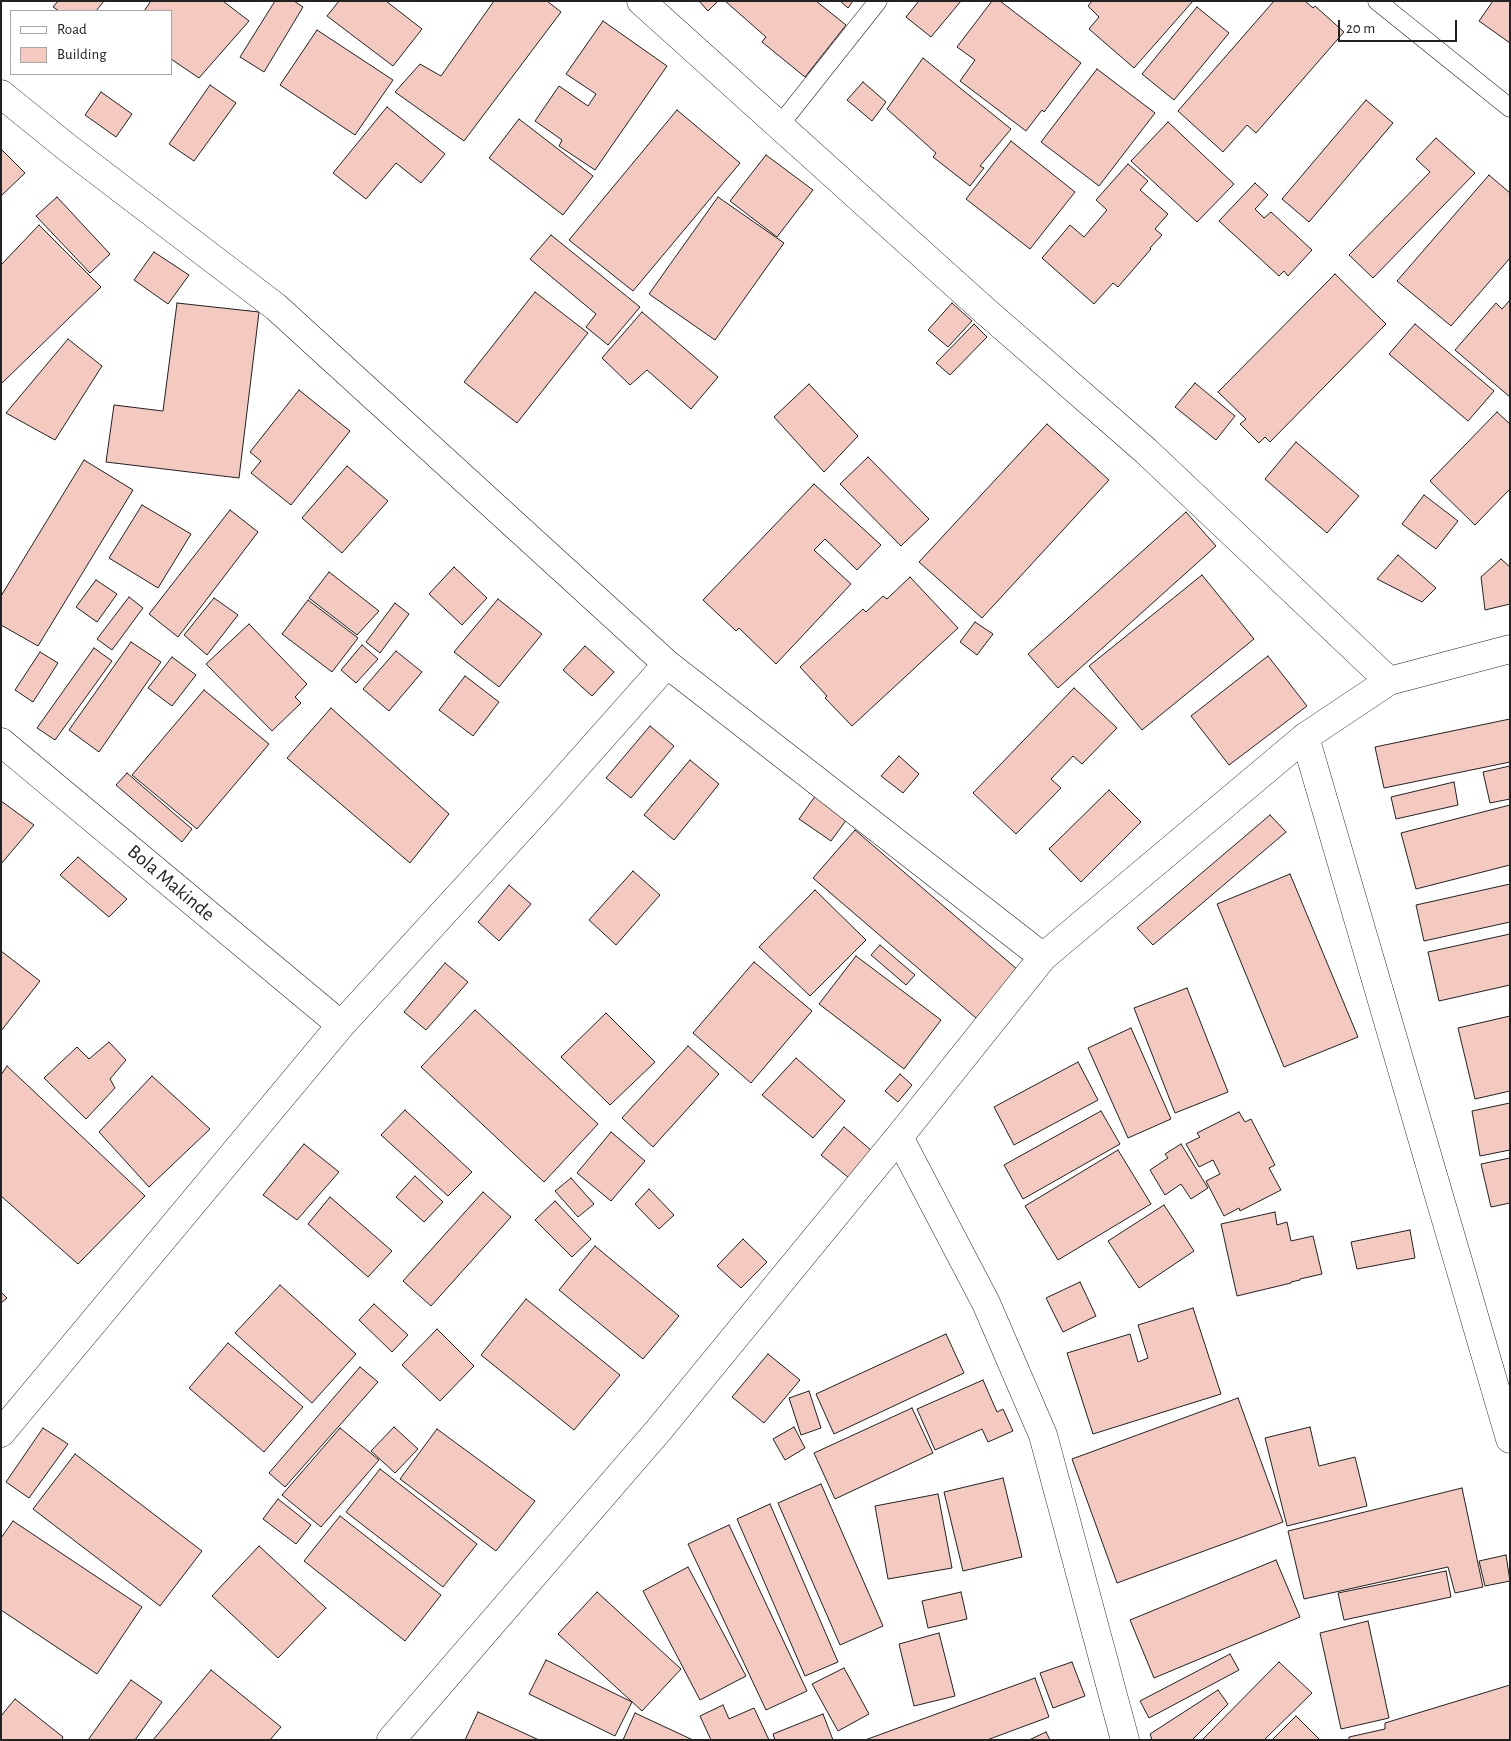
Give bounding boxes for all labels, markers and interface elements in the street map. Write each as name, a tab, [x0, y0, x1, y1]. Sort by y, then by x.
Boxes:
legend	[10, 10, 172, 75]
scale bar	[1341, 10, 1460, 42]
text: 20 m	[1346, 21, 1375, 36]
text: Road	[57, 22, 87, 37]
text: Building	[57, 47, 107, 62]
street label: Bola Makinde	[122, 840, 220, 926]

